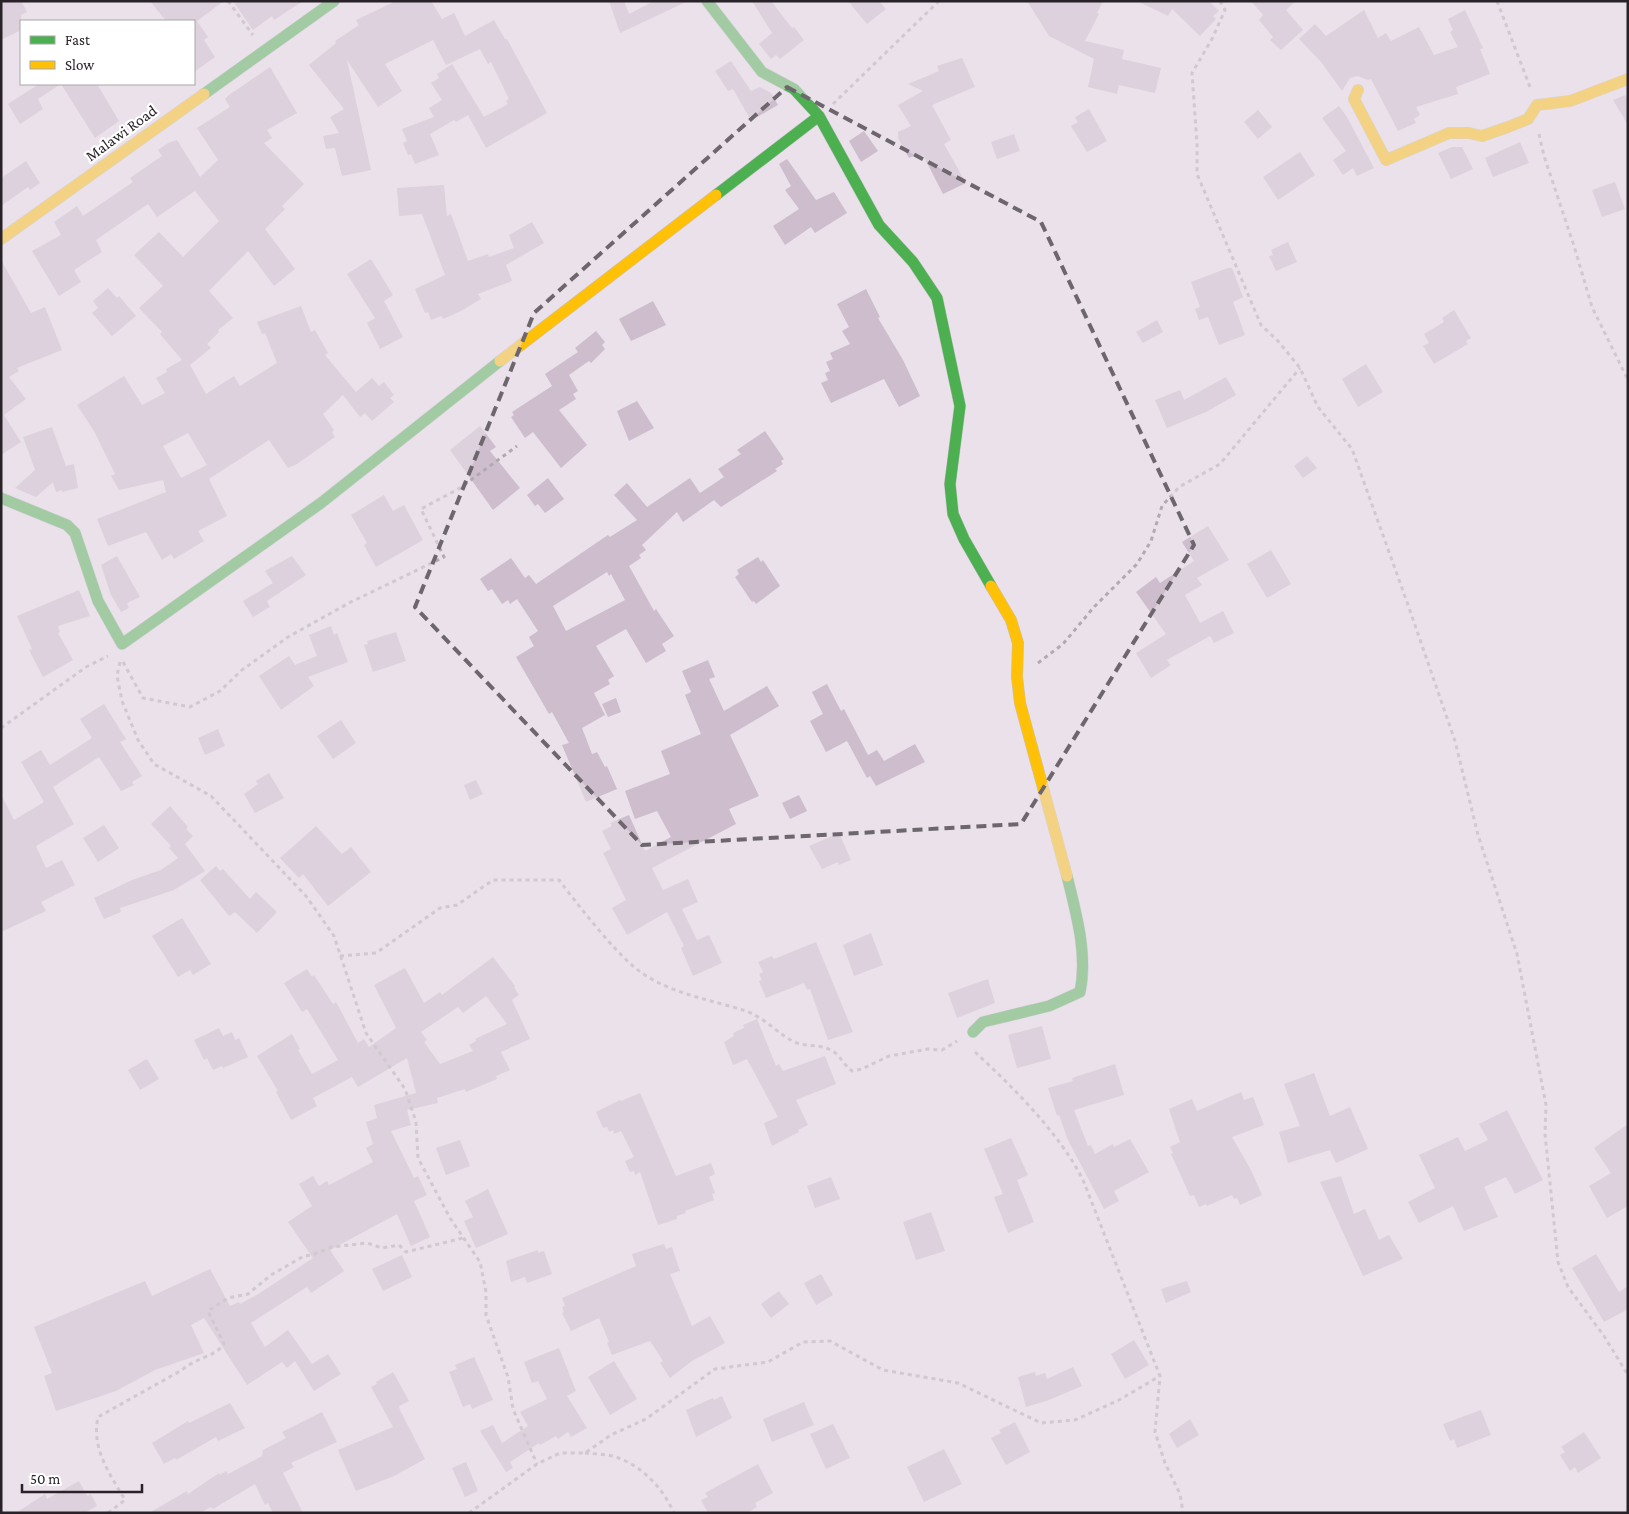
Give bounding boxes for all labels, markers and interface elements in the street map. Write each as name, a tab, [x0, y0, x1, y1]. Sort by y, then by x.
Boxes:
legend	[20, 20, 195, 85]
text: Fast	[65, 32, 91, 48]
text: Slow	[65, 57, 95, 73]
street label: Malawi Road	[82, 101, 160, 164]
scale bar	[22, 1462, 142, 1494]
text: 50 m	[30, 1471, 60, 1487]

